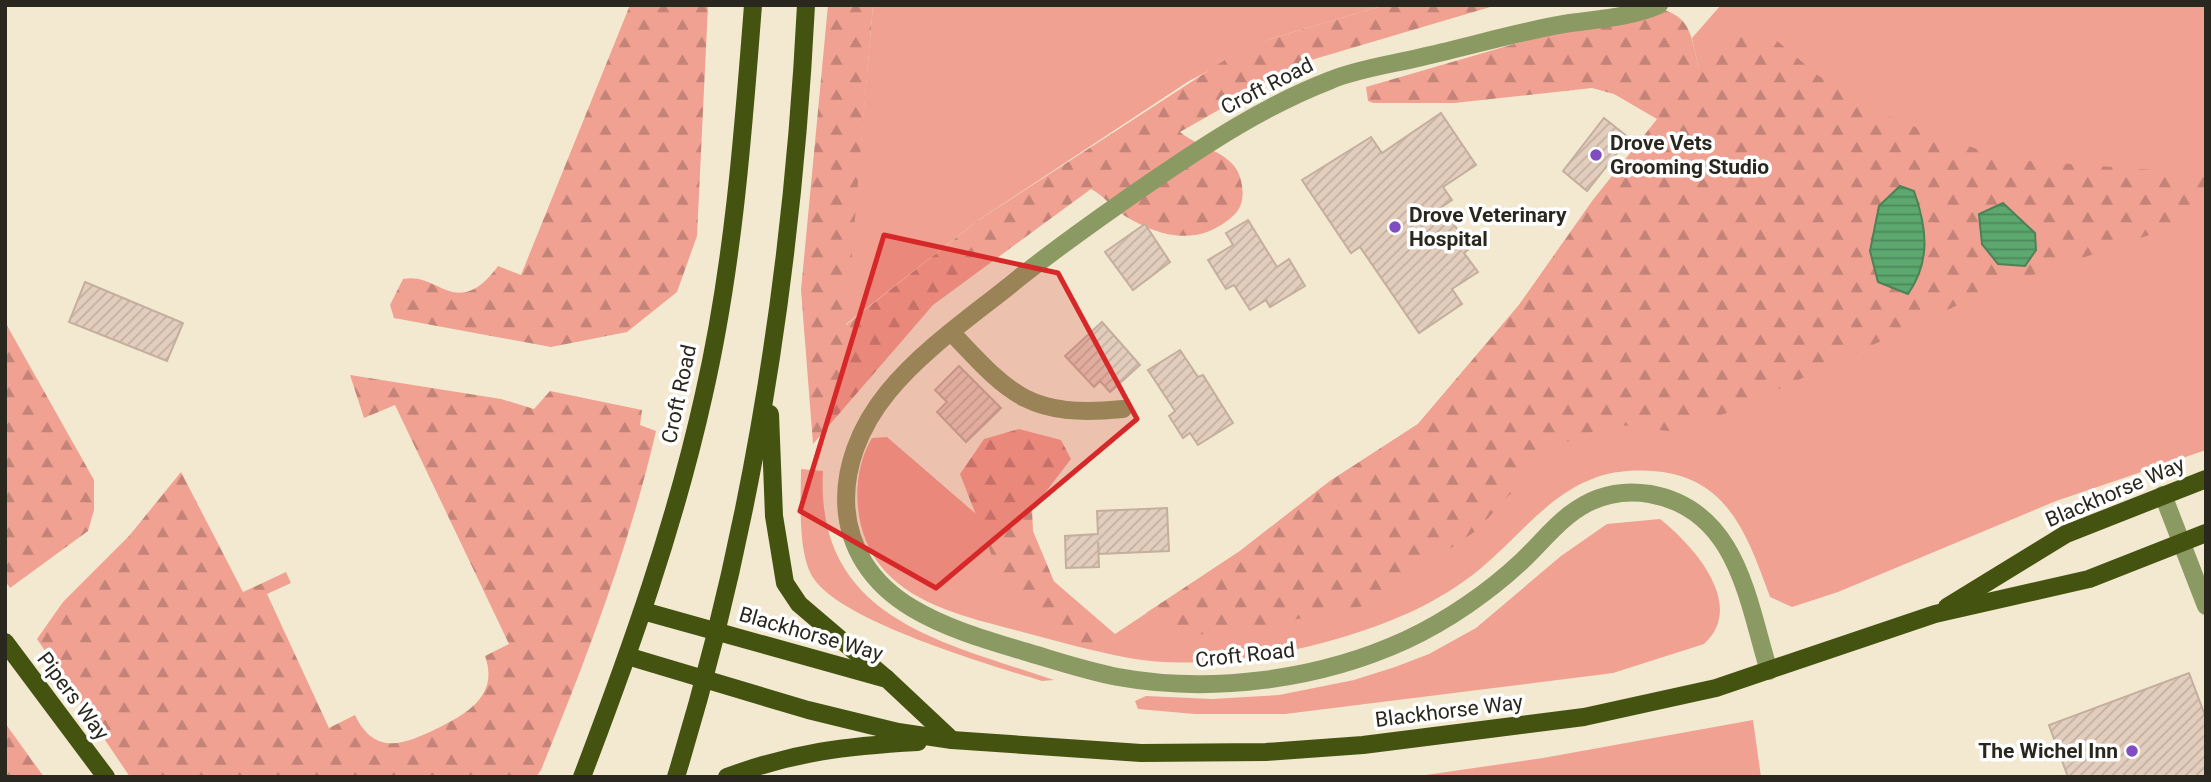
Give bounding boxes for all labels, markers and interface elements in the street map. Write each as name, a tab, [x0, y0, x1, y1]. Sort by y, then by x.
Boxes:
street label: Croft Road	[1217, 53, 1317, 119]
place label: Drove Vets Grooming Studio	[1610, 131, 1769, 179]
marker: Drove Vets Grooming Studio	[1588, 147, 1604, 163]
place label: Drove Veterinary Hospital	[1409, 203, 1567, 251]
marker: Drove Veterinary Hospital	[1387, 219, 1403, 235]
street label: Croft Road	[657, 343, 701, 445]
street label: Blackhorse Way	[2042, 452, 2188, 532]
street label: Blackhorse Way	[736, 602, 886, 666]
street label: Croft Road	[1194, 638, 1296, 672]
street label: Pipers Way	[32, 647, 114, 745]
street label: Blackhorse Way	[1374, 690, 1524, 732]
place label: The Wichel Inn	[1978, 739, 2118, 763]
marker: The Wichel Inn	[2124, 743, 2140, 759]

